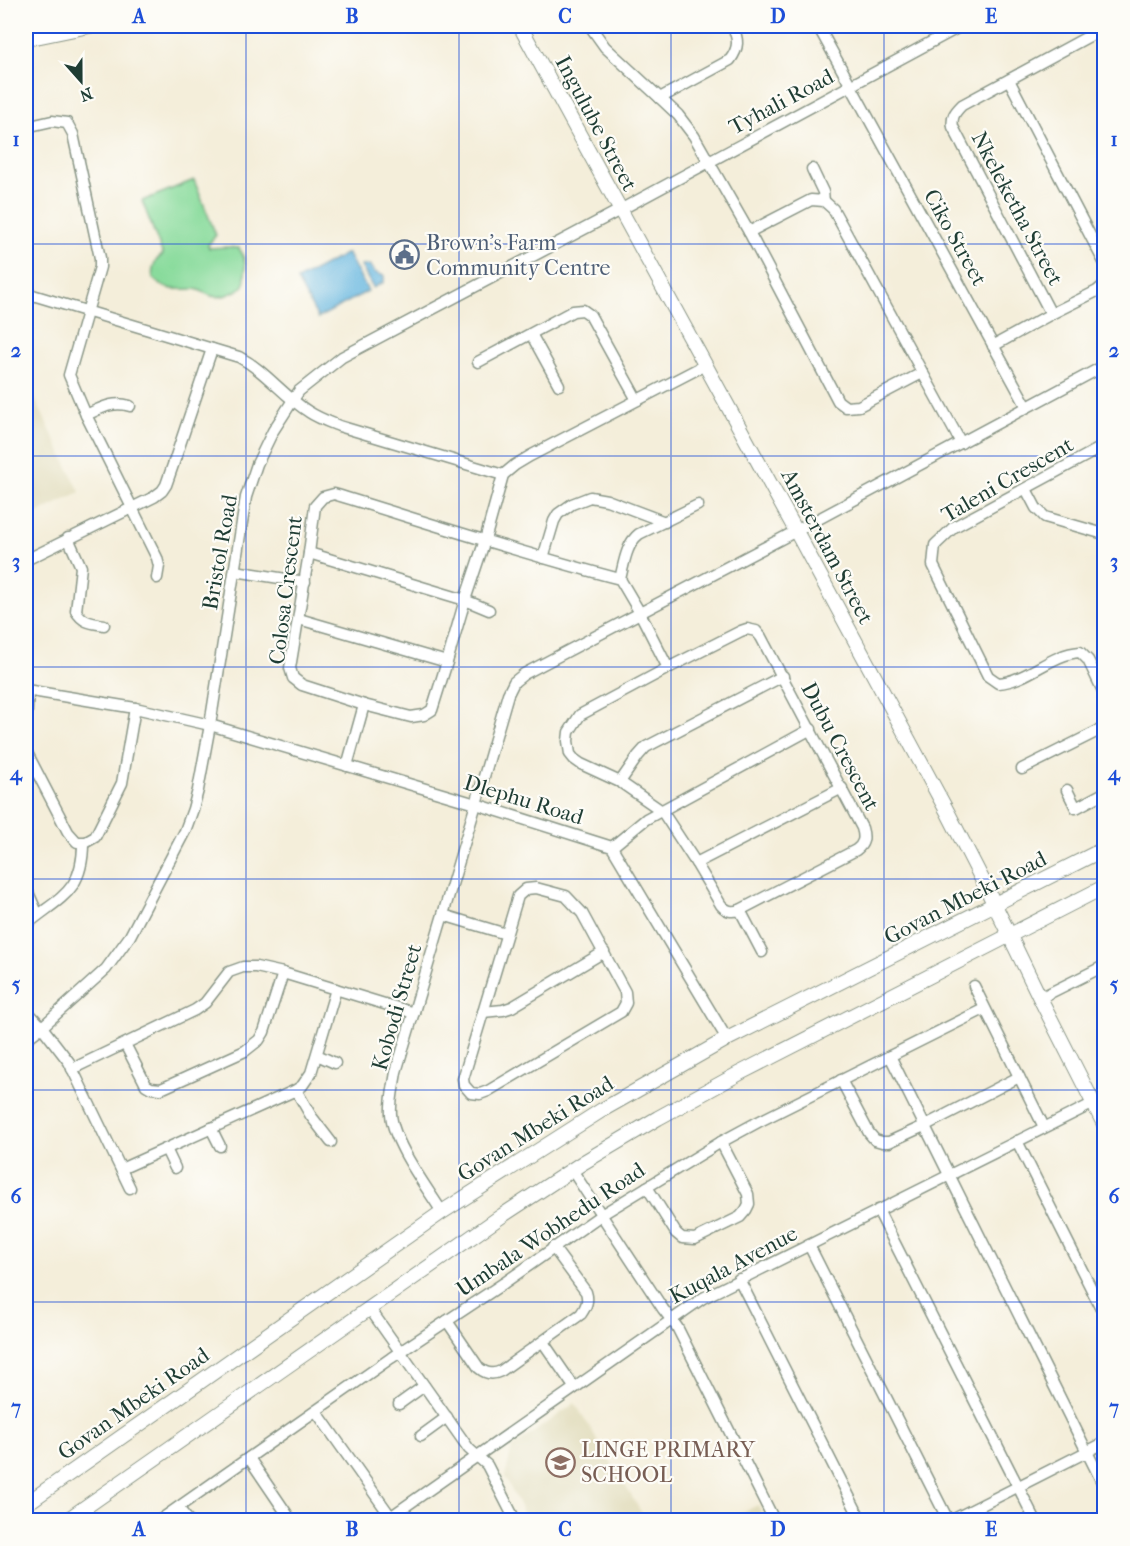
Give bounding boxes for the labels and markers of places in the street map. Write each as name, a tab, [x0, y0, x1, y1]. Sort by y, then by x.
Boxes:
place label: Brown's Farm Community Centre	[426, 230, 610, 281]
public building icon: Brown's Farm Community Centre	[389, 239, 421, 271]
place label: LINGE PRIMARY SCHOOL	[581, 1437, 756, 1488]
school or university icon: LINGE PRIMARY SCHOOL	[544, 1446, 576, 1478]

